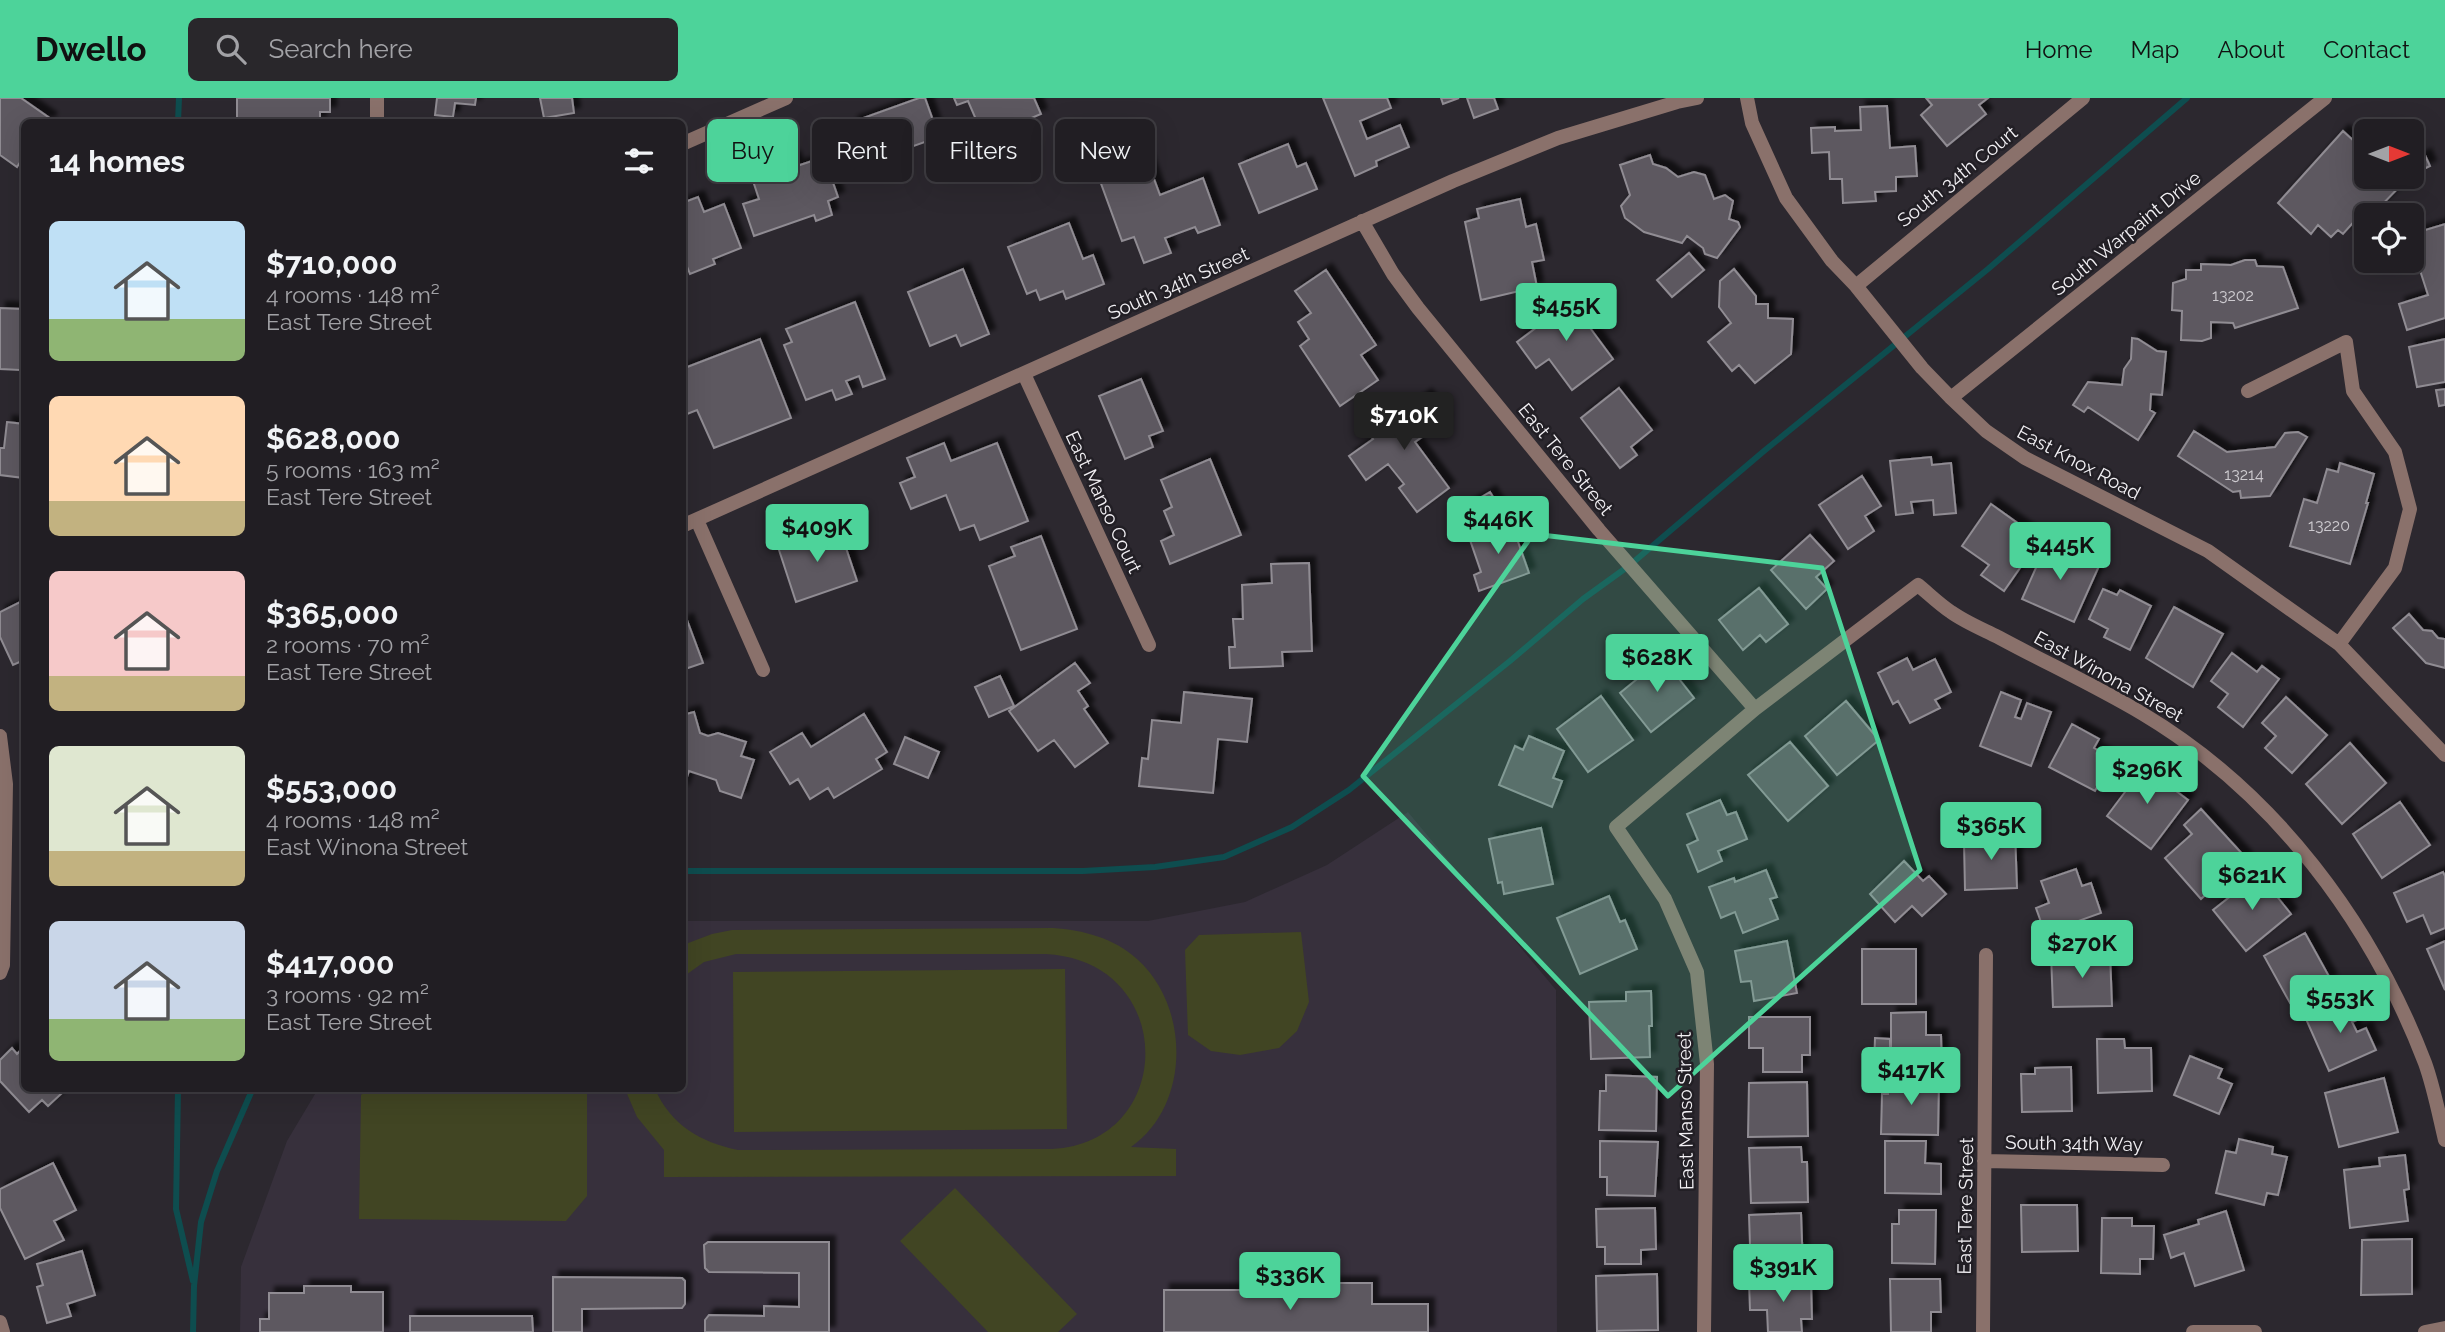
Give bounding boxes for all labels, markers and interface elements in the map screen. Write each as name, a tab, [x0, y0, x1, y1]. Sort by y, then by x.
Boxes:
search box	[188, 18, 678, 81]
text: Dwello	[35, 30, 146, 69]
icon: search	[212, 30, 250, 68]
text: Search here	[268, 34, 413, 64]
text: Home	[2025, 35, 2093, 64]
text: Map	[2131, 35, 2179, 64]
text: About	[2217, 35, 2285, 64]
text: Contact	[2323, 35, 2410, 64]
chip: Buy	[707, 119, 798, 182]
chip: Rent	[812, 119, 912, 182]
chip: Filters	[926, 119, 1041, 182]
chip: New	[1055, 119, 1155, 182]
north arrow	[2354, 119, 2424, 189]
map controls	[2354, 119, 2424, 273]
street label: South 34th Court	[1893, 121, 2022, 231]
icon: filters	[620, 142, 658, 180]
text: 14 homes	[49, 144, 185, 179]
street label: South Warpaint Drive	[2047, 166, 2205, 300]
button: locate	[2354, 203, 2424, 273]
street label: South 34th Street	[1104, 242, 1252, 324]
text: $710,000	[266, 246, 397, 281]
icon: home	[105, 249, 189, 333]
text: 4 rooms · 148 m²	[266, 281, 440, 308]
pin: $455K	[1517, 284, 1615, 343]
house number: 13202	[2212, 286, 2254, 305]
text: $455K	[1532, 292, 1600, 319]
text: East Tere Street	[266, 308, 432, 335]
pin: $710K	[1355, 392, 1453, 452]
street label: East Tere Street	[1514, 399, 1618, 520]
text: $710K	[1370, 401, 1438, 428]
street label: East Knox Road	[2014, 420, 2144, 504]
text: $628,000	[266, 421, 401, 456]
icon: home	[105, 424, 189, 508]
street label: East Manso Court	[1061, 427, 1147, 577]
text: 5 rooms · 163 m²	[266, 456, 440, 483]
house number: 13214	[2224, 465, 2264, 484]
text: East Tere Street	[266, 483, 432, 510]
pin: $446K	[1449, 496, 1547, 556]
pin: $409K	[768, 504, 866, 564]
text: $446K	[1463, 505, 1533, 532]
text: $409K	[782, 513, 852, 540]
house number: 13220	[2308, 516, 2350, 535]
pin: $445K	[2011, 522, 2109, 582]
text: $445K	[2026, 531, 2094, 558]
text: $365,000	[266, 596, 399, 631]
icon: home	[105, 599, 189, 683]
street label: East Winona Street	[2031, 626, 2188, 726]
text: 2 rooms · 70 m²	[266, 631, 429, 658]
pin: $628K	[1608, 634, 1706, 694]
text: $628K	[1622, 643, 1692, 670]
text: East Tere Street	[266, 658, 432, 685]
pin: $296K	[2098, 746, 2196, 806]
text: $296K	[2112, 755, 2182, 782]
text: $553,000	[266, 771, 397, 806]
icon: home	[105, 774, 189, 858]
pin: $365K	[1942, 802, 2040, 862]
text: 4 rooms · 148 m²	[266, 806, 440, 833]
text: $365K	[1956, 811, 2026, 838]
text: East Winona Street	[266, 833, 468, 860]
pin: $621K	[2203, 852, 2301, 912]
text: $621K	[2218, 861, 2286, 888]
pin: $270K	[2033, 920, 2131, 980]
text: $270K	[2047, 929, 2117, 956]
text: $417,000	[266, 946, 394, 981]
icon: home	[105, 949, 189, 1033]
pin: $553K	[2291, 976, 2389, 1035]
text: 3 rooms · 92 m²	[266, 981, 429, 1008]
text: $553K	[2306, 984, 2374, 1011]
text: East Tere Street	[266, 1008, 432, 1035]
street label: East Manso Street	[1673, 1031, 1697, 1190]
pin: $417K	[1862, 1048, 1960, 1107]
text: $417K	[1877, 1056, 1945, 1083]
street label: South 34th Way	[2005, 1131, 2143, 1155]
street label: East Tere Street	[1953, 1137, 1977, 1275]
pin: $391K	[1734, 1244, 1832, 1304]
pin: $336K	[1241, 1252, 1339, 1312]
text: $391K	[1749, 1253, 1817, 1280]
text: $336K	[1255, 1261, 1325, 1288]

